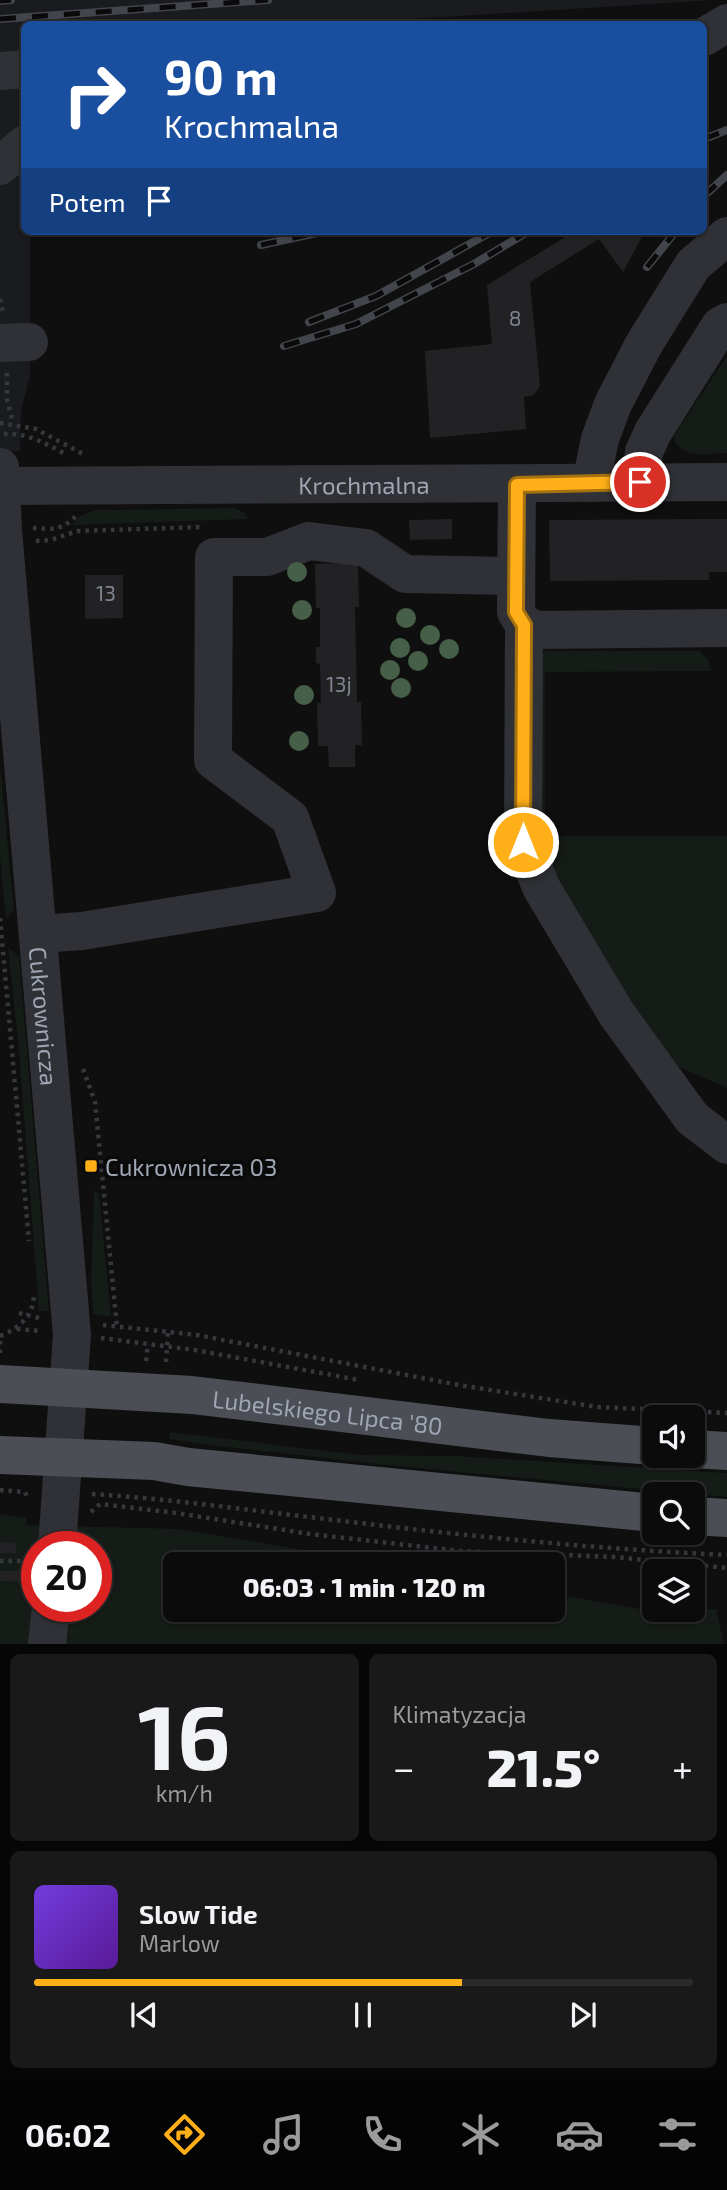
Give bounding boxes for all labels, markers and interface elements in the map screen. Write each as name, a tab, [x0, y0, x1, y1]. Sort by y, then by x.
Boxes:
text: 90 m	[164, 46, 278, 105]
icon: right	[49, 49, 140, 140]
text: Krochmalna	[164, 106, 339, 144]
icon: arrive	[140, 182, 178, 220]
text: Potem	[49, 186, 126, 217]
house number: 8	[509, 305, 521, 330]
pin	[610, 452, 670, 512]
icon: arrive	[621, 463, 659, 501]
street label: Krochmalna	[298, 469, 430, 499]
house number: 13	[96, 580, 116, 605]
house number: 13j	[326, 671, 352, 697]
position arrow	[486, 805, 560, 879]
street label: Cukrownicza	[24, 945, 65, 1087]
place label: Cukrownicza 03	[105, 1152, 277, 1181]
marker: Cukrownicza 03	[83, 1158, 99, 1174]
street label: Lubelskiego Lipca '80	[211, 1383, 444, 1440]
map controls	[642, 1405, 705, 1622]
button: sound	[642, 1405, 705, 1468]
button: search	[642, 1482, 705, 1545]
speed limit sign: 20	[21, 1531, 112, 1622]
button: layers	[642, 1559, 705, 1622]
text: 06:03 · 1 min · 120 m	[243, 1571, 485, 1602]
text: 16	[138, 1679, 231, 1788]
text: Klimatyzacja	[393, 1700, 526, 1728]
text: 21.5°	[486, 1735, 600, 1797]
text: −	[393, 1744, 415, 1790]
text: +	[672, 1744, 693, 1790]
text: km/h	[156, 1779, 213, 1807]
text: Slow Tide	[139, 1898, 258, 1929]
text: Marlow	[139, 1929, 220, 1957]
icon: previous	[125, 1996, 163, 2034]
icon: pause	[344, 1996, 382, 2034]
icon: next	[564, 1996, 602, 2034]
icon: directions	[160, 2110, 209, 2159]
icon: music	[259, 2110, 308, 2159]
icon: phone	[358, 2110, 407, 2159]
icon: climate	[456, 2110, 505, 2159]
icon: car	[555, 2110, 604, 2159]
icon: filters	[653, 2110, 702, 2159]
text: 06:02	[25, 2115, 111, 2153]

